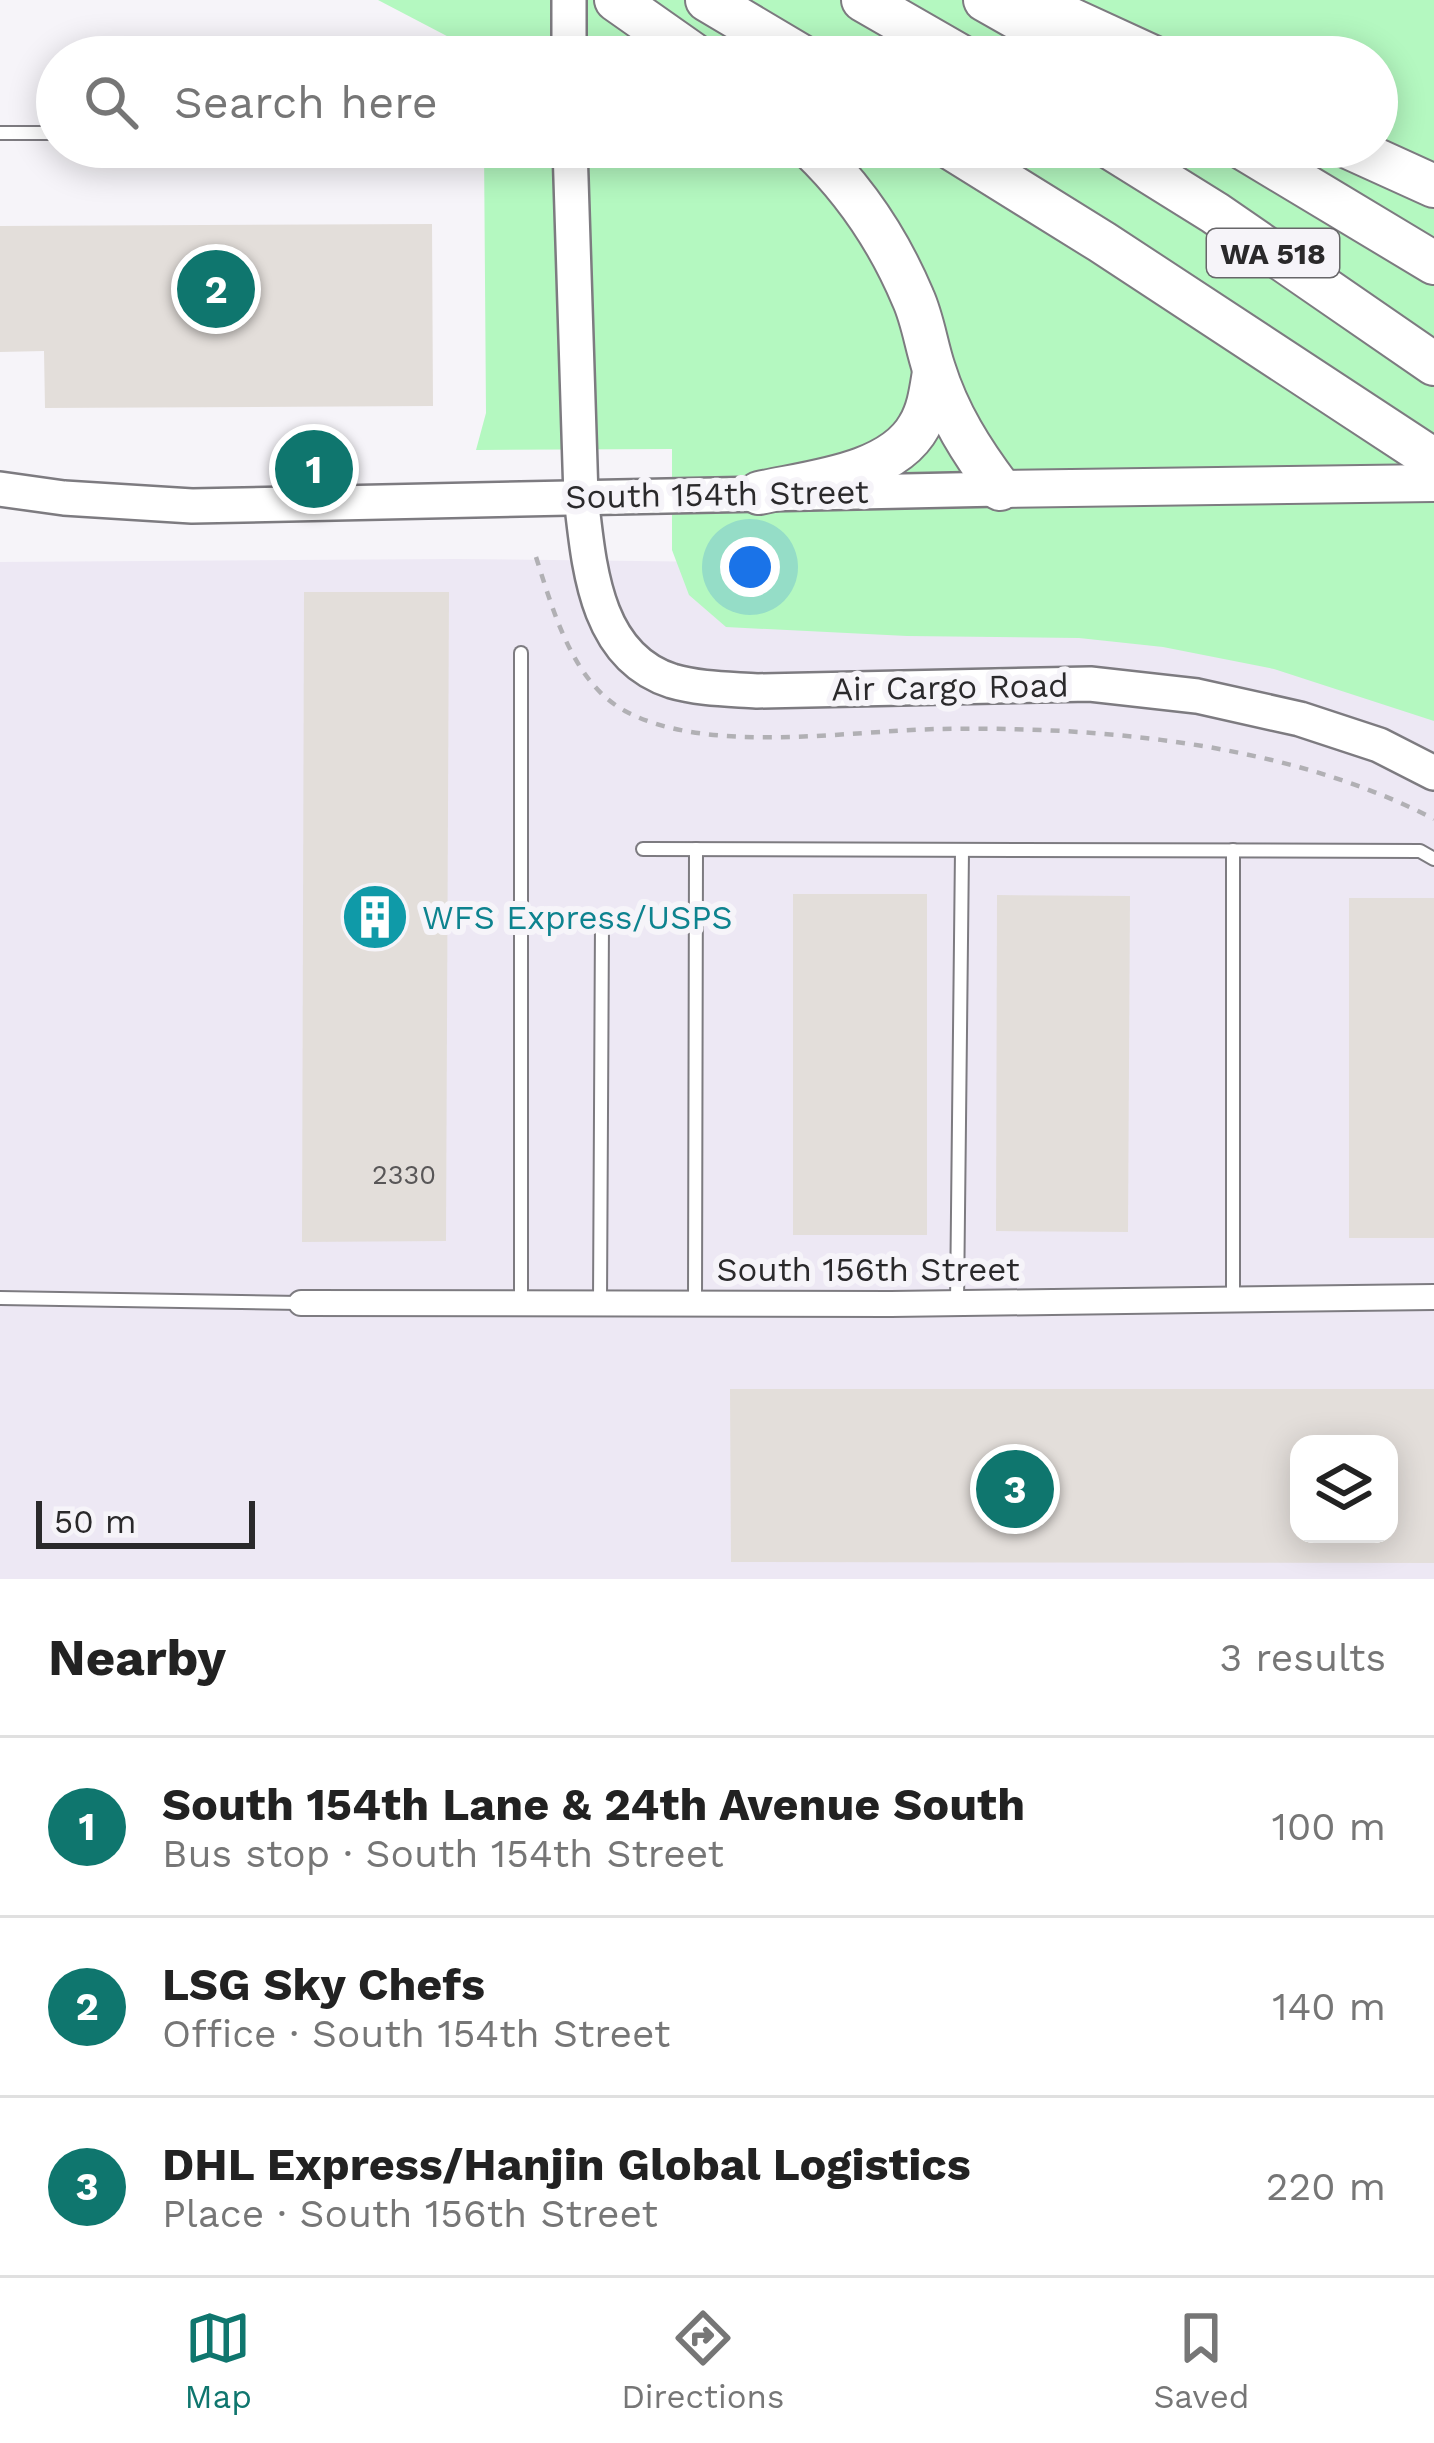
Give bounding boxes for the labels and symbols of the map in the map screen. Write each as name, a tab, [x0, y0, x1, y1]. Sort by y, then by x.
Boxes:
road number: WA 518	[1207, 229, 1339, 277]
pin: 2	[177, 244, 255, 334]
pin: 1	[275, 424, 353, 514]
street label: South 154th Street	[565, 472, 869, 516]
your location	[720, 537, 780, 597]
street label: Air Cargo Road	[831, 665, 1069, 709]
building icon: WFS Express/USPS	[340, 882, 410, 952]
place label: WFS Express/USPS	[422, 898, 733, 937]
house number: 2330	[372, 1159, 436, 1191]
street label: South 156th Street	[716, 1250, 1020, 1289]
pin: 3	[976, 1444, 1054, 1534]
scale bar	[36, 1495, 255, 1548]

